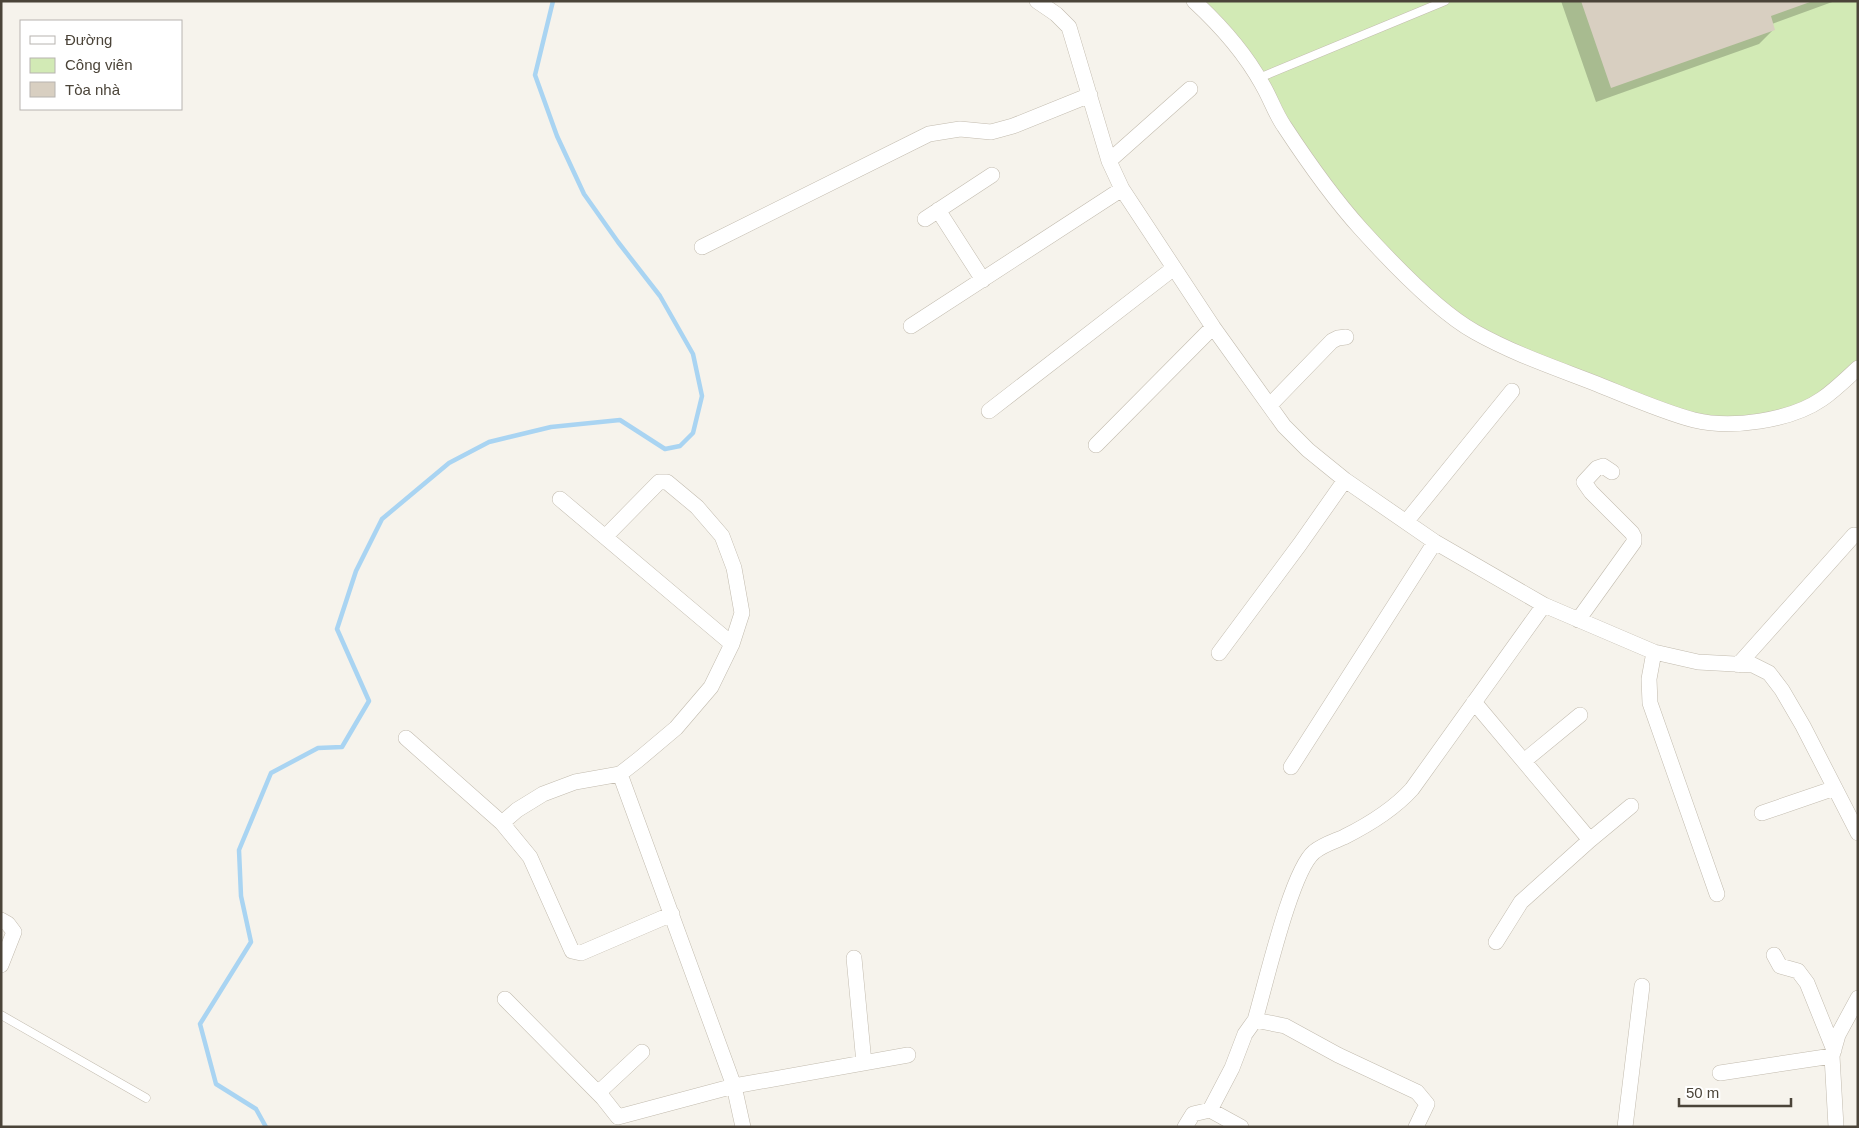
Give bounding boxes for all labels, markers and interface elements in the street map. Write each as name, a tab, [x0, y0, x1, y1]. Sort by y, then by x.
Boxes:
legend	[20, 20, 182, 110]
text: Đường	[65, 31, 112, 48]
text: Công viên	[65, 56, 133, 73]
text: Tòa nhà	[65, 81, 121, 98]
scale bar	[1679, 1076, 1792, 1108]
text: 50 m	[1686, 1084, 1719, 1101]

